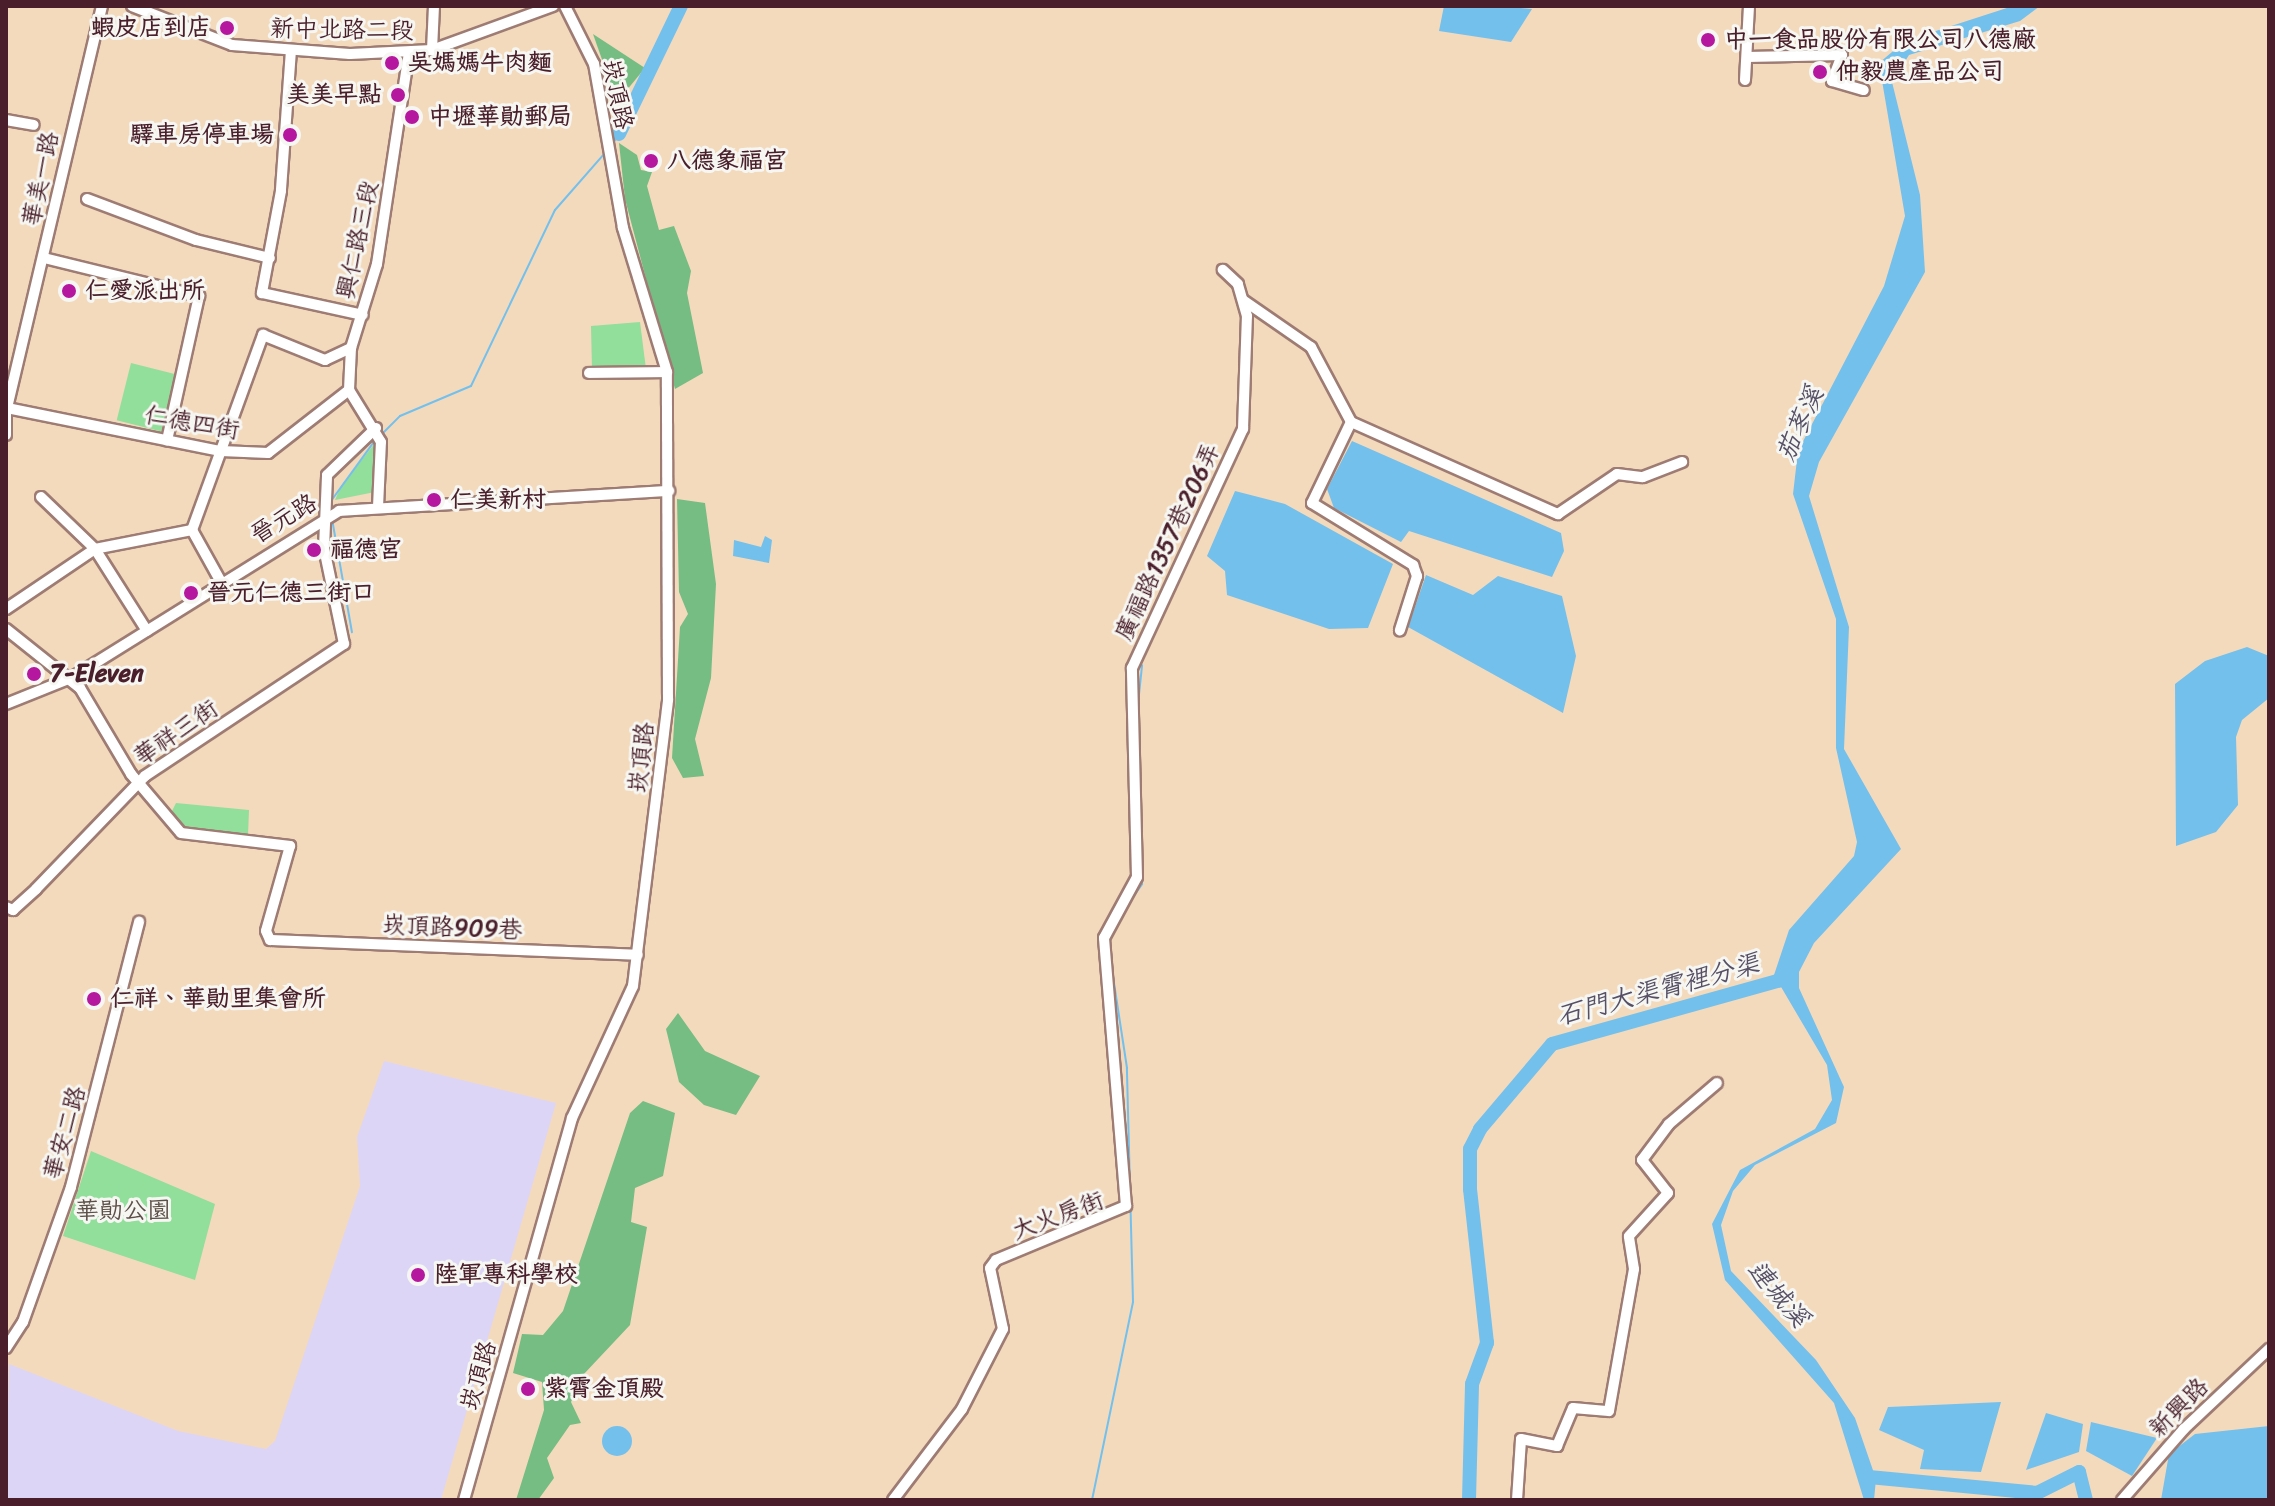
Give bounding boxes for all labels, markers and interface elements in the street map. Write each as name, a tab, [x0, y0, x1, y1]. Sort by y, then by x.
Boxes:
place label: 蝦皮店到店	[91, 14, 211, 42]
street label: 新中北路二段	[270, 14, 414, 46]
marker: 蝦皮店到店	[218, 19, 236, 37]
place label: 中一食品股份有限公司八德廠	[1724, 26, 2036, 54]
marker: 中一食品股份有限公司八德廠	[1699, 31, 1717, 49]
place label: 吳媽媽牛肉麵	[408, 49, 552, 77]
marker: 吳媽媽牛肉麵	[383, 54, 401, 72]
street label: 崁頂路	[595, 56, 639, 132]
place label: 仲毅農產品公司	[1836, 58, 2004, 86]
marker: 仲毅農產品公司	[1811, 63, 1829, 81]
place label: 美美早點	[286, 81, 382, 109]
marker: 美美早點	[389, 86, 407, 104]
place label: 中壢華勛郵局	[428, 103, 572, 131]
marker: 中壢華勛郵局	[403, 108, 421, 126]
place label: 驛車房停車場	[130, 121, 274, 149]
marker: 驛車房停車場	[281, 126, 299, 144]
street label: 華美一路	[17, 129, 65, 229]
place label: 八德象福宮	[667, 147, 787, 175]
marker: 八德象福宮	[642, 152, 660, 170]
street label: 興仁路三段	[331, 178, 385, 302]
place label: 仁愛派出所	[85, 277, 205, 305]
marker: 仁愛派出所	[60, 282, 78, 300]
water label: 茄苳溪	[1770, 382, 1830, 466]
street label: 仁德四街	[142, 400, 242, 446]
street label: 廣福路1357巷206弄	[1110, 439, 1226, 645]
place label: 仁美新村	[450, 486, 546, 514]
street label: 晉元路	[246, 488, 322, 550]
marker: 仁美新村	[425, 491, 443, 509]
place label: 福德宮	[330, 536, 402, 564]
marker: 福德宮	[305, 541, 323, 559]
place label: 晉元仁德三街口	[207, 579, 375, 607]
marker: 晉元仁德三街口	[182, 584, 200, 602]
place label: 7-Eleven	[50, 660, 144, 688]
marker: 7-Eleven	[25, 665, 43, 683]
street label: 華祥三街	[128, 694, 224, 772]
street label: 崁頂路	[624, 721, 660, 795]
street label: 崁頂路909巷	[381, 911, 523, 945]
water label: 石門大渠霄裡分渠	[1554, 948, 1762, 1032]
place label: 仁祥、華勛里集會所	[110, 985, 326, 1013]
marker: 仁祥、華勛里集會所	[85, 990, 103, 1008]
street label: 華安二路	[38, 1083, 92, 1183]
street label: 大火房街	[1008, 1186, 1108, 1246]
park label: 華勛公園	[75, 1197, 171, 1225]
water label: 連城溪	[1741, 1254, 1815, 1334]
place label: 陸軍專科學校	[434, 1261, 578, 1289]
marker: 陸軍專科學校	[409, 1266, 427, 1284]
street label: 崁頂路	[455, 1337, 503, 1415]
street label: 新興路	[2143, 1372, 2215, 1444]
place label: 紫霄金頂殿	[544, 1375, 664, 1403]
marker: 紫霄金頂殿	[519, 1380, 537, 1398]

